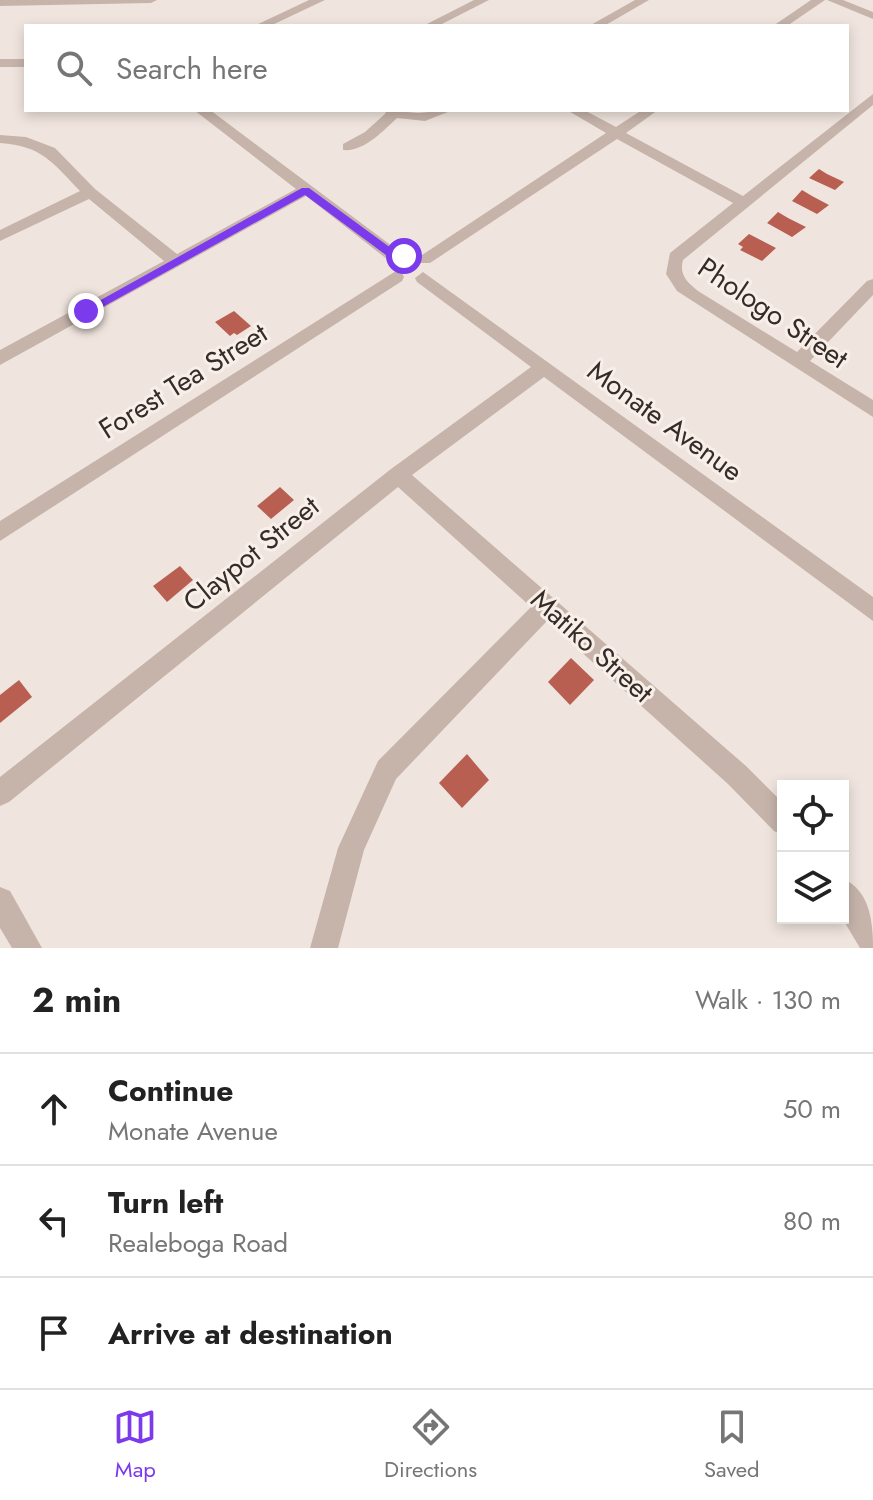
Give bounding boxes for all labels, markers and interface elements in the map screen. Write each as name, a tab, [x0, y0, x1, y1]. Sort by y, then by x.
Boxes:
search box	[24, 24, 849, 112]
icon: search	[52, 46, 96, 90]
text: Search here	[116, 47, 268, 90]
route start	[386, 238, 422, 274]
street label: Phologo Street	[690, 247, 857, 379]
route end	[68, 293, 104, 329]
street label: Forest Tea Street	[91, 313, 275, 449]
street label: Monate Avenue	[579, 351, 751, 491]
street label: Claypot Street	[174, 486, 328, 622]
street label: Matiko Street	[522, 580, 663, 712]
map controls	[777, 780, 849, 924]
button: locate	[777, 780, 849, 852]
button: layers	[777, 852, 849, 924]
text: 2 min	[32, 976, 121, 1025]
text: Walk · 130 m	[695, 981, 841, 1019]
text: Continue	[108, 1069, 234, 1112]
icon: ahead	[32, 1087, 76, 1131]
text: 50 m	[783, 1090, 841, 1128]
text: Monate Avenue	[108, 1112, 278, 1150]
text: Turn left	[108, 1181, 223, 1224]
icon: left	[32, 1199, 76, 1243]
text: 80 m	[783, 1202, 841, 1240]
text: Realeboga Road	[108, 1224, 288, 1262]
icon: arrive	[32, 1311, 76, 1355]
text: Arrive at destination	[108, 1312, 393, 1355]
tab: Map	[113, 1405, 157, 1485]
tab: Directions	[384, 1405, 477, 1485]
tab: Saved	[704, 1405, 760, 1485]

